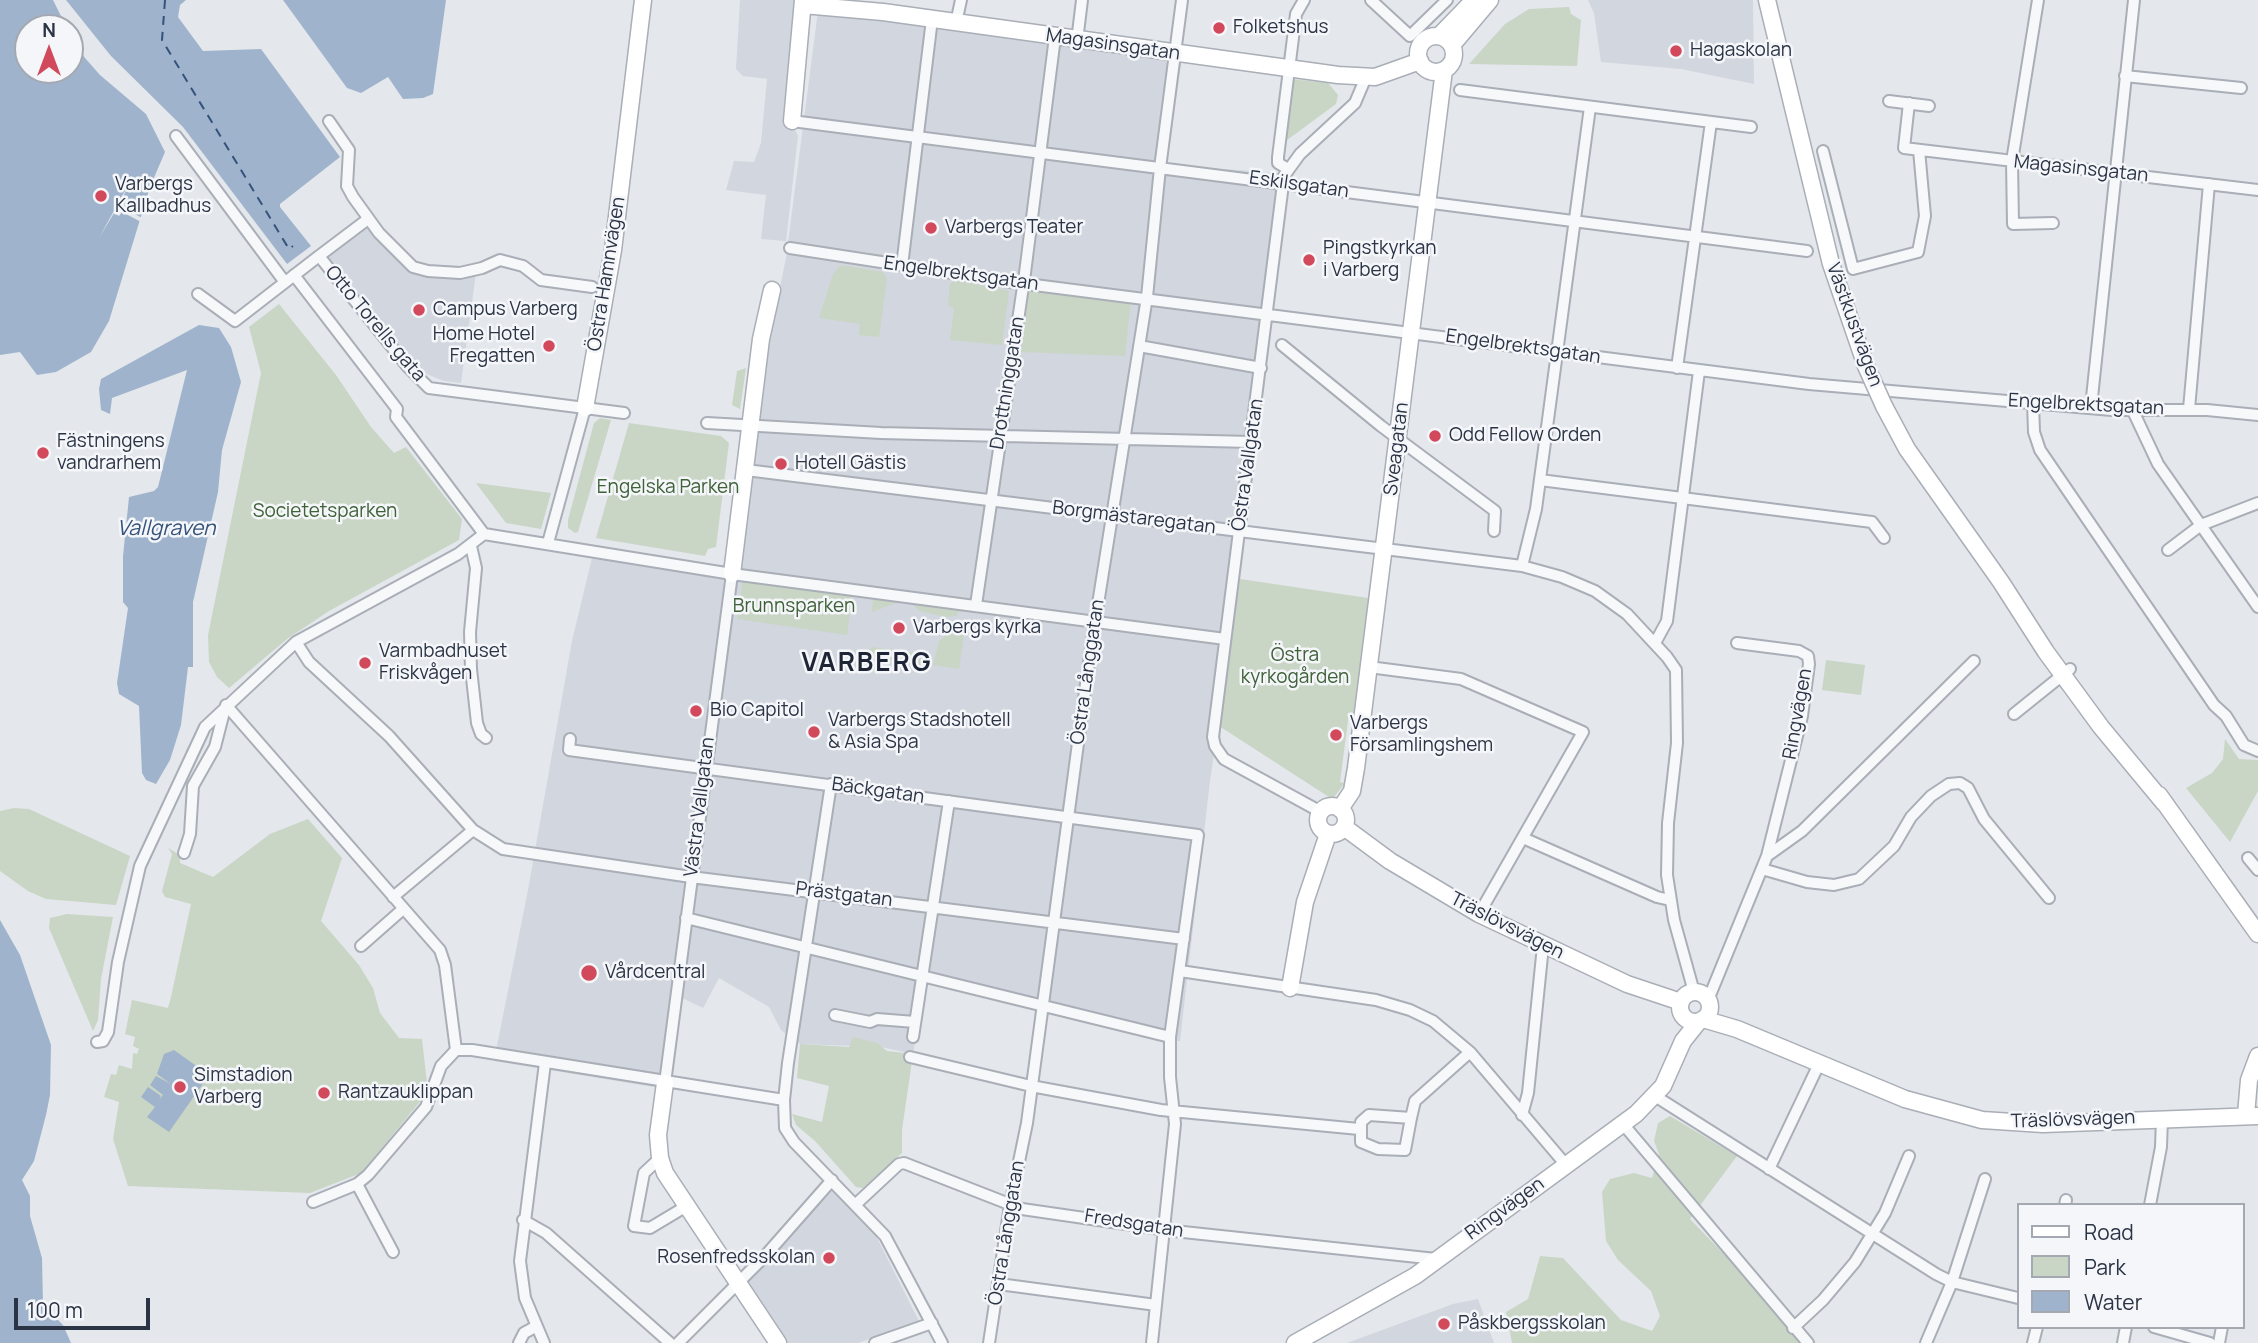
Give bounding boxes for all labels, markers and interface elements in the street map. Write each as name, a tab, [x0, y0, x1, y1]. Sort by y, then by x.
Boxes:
north arrow	[14, 14, 84, 84]
text: N	[42, 17, 56, 43]
place label: Folketshus	[1233, 17, 1328, 39]
marker: Folketshus	[1211, 20, 1227, 36]
street label: Magasinsgatan	[1044, 24, 1182, 66]
place label: Hagaskolan	[1690, 40, 1792, 62]
marker: Hagaskolan	[1668, 43, 1684, 59]
street label: Magasinsgatan	[2013, 151, 2149, 187]
street label: Eskilsgatan	[1248, 167, 1350, 203]
place label: Varbergs Kallbadhus	[115, 174, 211, 218]
marker: Varbergs Kallbadhus	[93, 188, 109, 204]
street label: Östra Hamnvägen	[584, 195, 630, 353]
place label: Varbergs Teater	[945, 217, 1083, 239]
marker: Varbergs Teater	[923, 220, 939, 236]
place label: Pingstkyrkan i Varberg	[1323, 238, 1437, 282]
street label: Engelbrektsgatan	[882, 252, 1040, 296]
marker: Pingstkyrkan i Varberg	[1301, 252, 1317, 268]
street label: Västkustvägen	[1821, 260, 1887, 390]
street label: Otto Torells gata	[320, 261, 430, 387]
place label: Campus Varberg	[433, 299, 578, 321]
marker: Campus Varberg	[411, 302, 427, 318]
street label: Drottninggatan	[986, 315, 1030, 451]
place label: Home Hotel Fregatten	[433, 324, 535, 368]
street label: Engelbrektsgatan	[1444, 325, 1602, 369]
marker: Home Hotel Fregatten	[541, 338, 557, 354]
street label: Engelbrektsgatan	[2007, 390, 2165, 420]
street label: Östra Vallgatan	[1227, 397, 1269, 533]
street label: Sveagatan	[1380, 401, 1414, 497]
place label: Odd Fellow Orden	[1449, 425, 1601, 447]
marker: Odd Fellow Orden	[1427, 428, 1443, 444]
place label: Fästningens vandrarhem	[57, 431, 165, 475]
marker: Fästningens vandrarhem	[35, 445, 51, 461]
place label: Hotell Gästis	[795, 453, 906, 475]
marker: Hotell Gästis	[773, 456, 789, 472]
park label: Engelska Parken	[597, 477, 739, 499]
street label: Borgmästaregatan	[1051, 497, 1217, 539]
park label: Societetsparken	[253, 501, 397, 523]
water label: Vallgraven	[117, 516, 215, 542]
park label: Brunnsparken	[733, 596, 855, 618]
street label: Östra Långgatan	[1067, 598, 1109, 746]
place label: Varbergs kyrka	[913, 617, 1041, 639]
marker: Varbergs kyrka	[891, 620, 907, 636]
place label: Varmbadhuset Friskvågen	[379, 641, 507, 685]
park label: Östra kyrkogården	[1241, 645, 1349, 689]
district label: VARBERG	[802, 648, 932, 680]
marker: Varmbadhuset Friskvågen	[357, 655, 373, 671]
street label: Ringvägen	[1779, 667, 1817, 761]
place label: Bio Capitol	[710, 700, 804, 722]
marker: Bio Capitol	[688, 703, 704, 719]
place label: Varbergs Stadshotell & Asia Spa	[828, 710, 1011, 754]
place label: Varbergs Församlingshem	[1350, 713, 1493, 757]
marker: Varbergs Stadshotell & Asia Spa	[806, 724, 822, 740]
marker: Varbergs Församlingshem	[1328, 727, 1344, 743]
street label: Västra Vallgatan	[680, 736, 720, 878]
street label: Bäckgatan	[830, 773, 926, 809]
street label: Prästgatan	[794, 878, 894, 912]
street label: Träslövsvägen	[1446, 888, 1568, 964]
place label: Vårdcentral	[605, 962, 705, 984]
marker: Vårdcentral	[579, 963, 599, 983]
place label: Simstadion Varberg	[194, 1065, 293, 1109]
marker: Simstadion Varberg	[172, 1079, 188, 1095]
place label: Rantzauklippan	[338, 1082, 473, 1104]
marker: Rantzauklippan	[316, 1085, 332, 1101]
street label: Träslövsvägen	[2010, 1106, 2136, 1134]
street label: Östra Långgatan	[984, 1159, 1030, 1307]
street label: Ringvägen	[1461, 1173, 1549, 1245]
legend	[2016, 1203, 2244, 1329]
street label: Fredsgatan	[1083, 1205, 1185, 1243]
text: Road	[2084, 1218, 2134, 1246]
place label: Rosenfredsskolan	[657, 1247, 815, 1269]
marker: Rosenfredsskolan	[821, 1250, 837, 1266]
text: Park	[2084, 1253, 2126, 1281]
scale bar	[18, 1284, 154, 1328]
text: Water	[2084, 1288, 2142, 1316]
text: 100 m	[27, 1296, 83, 1324]
place label: Påskbergsskolan	[1458, 1313, 1606, 1335]
marker: Påskbergsskolan	[1436, 1316, 1452, 1332]

